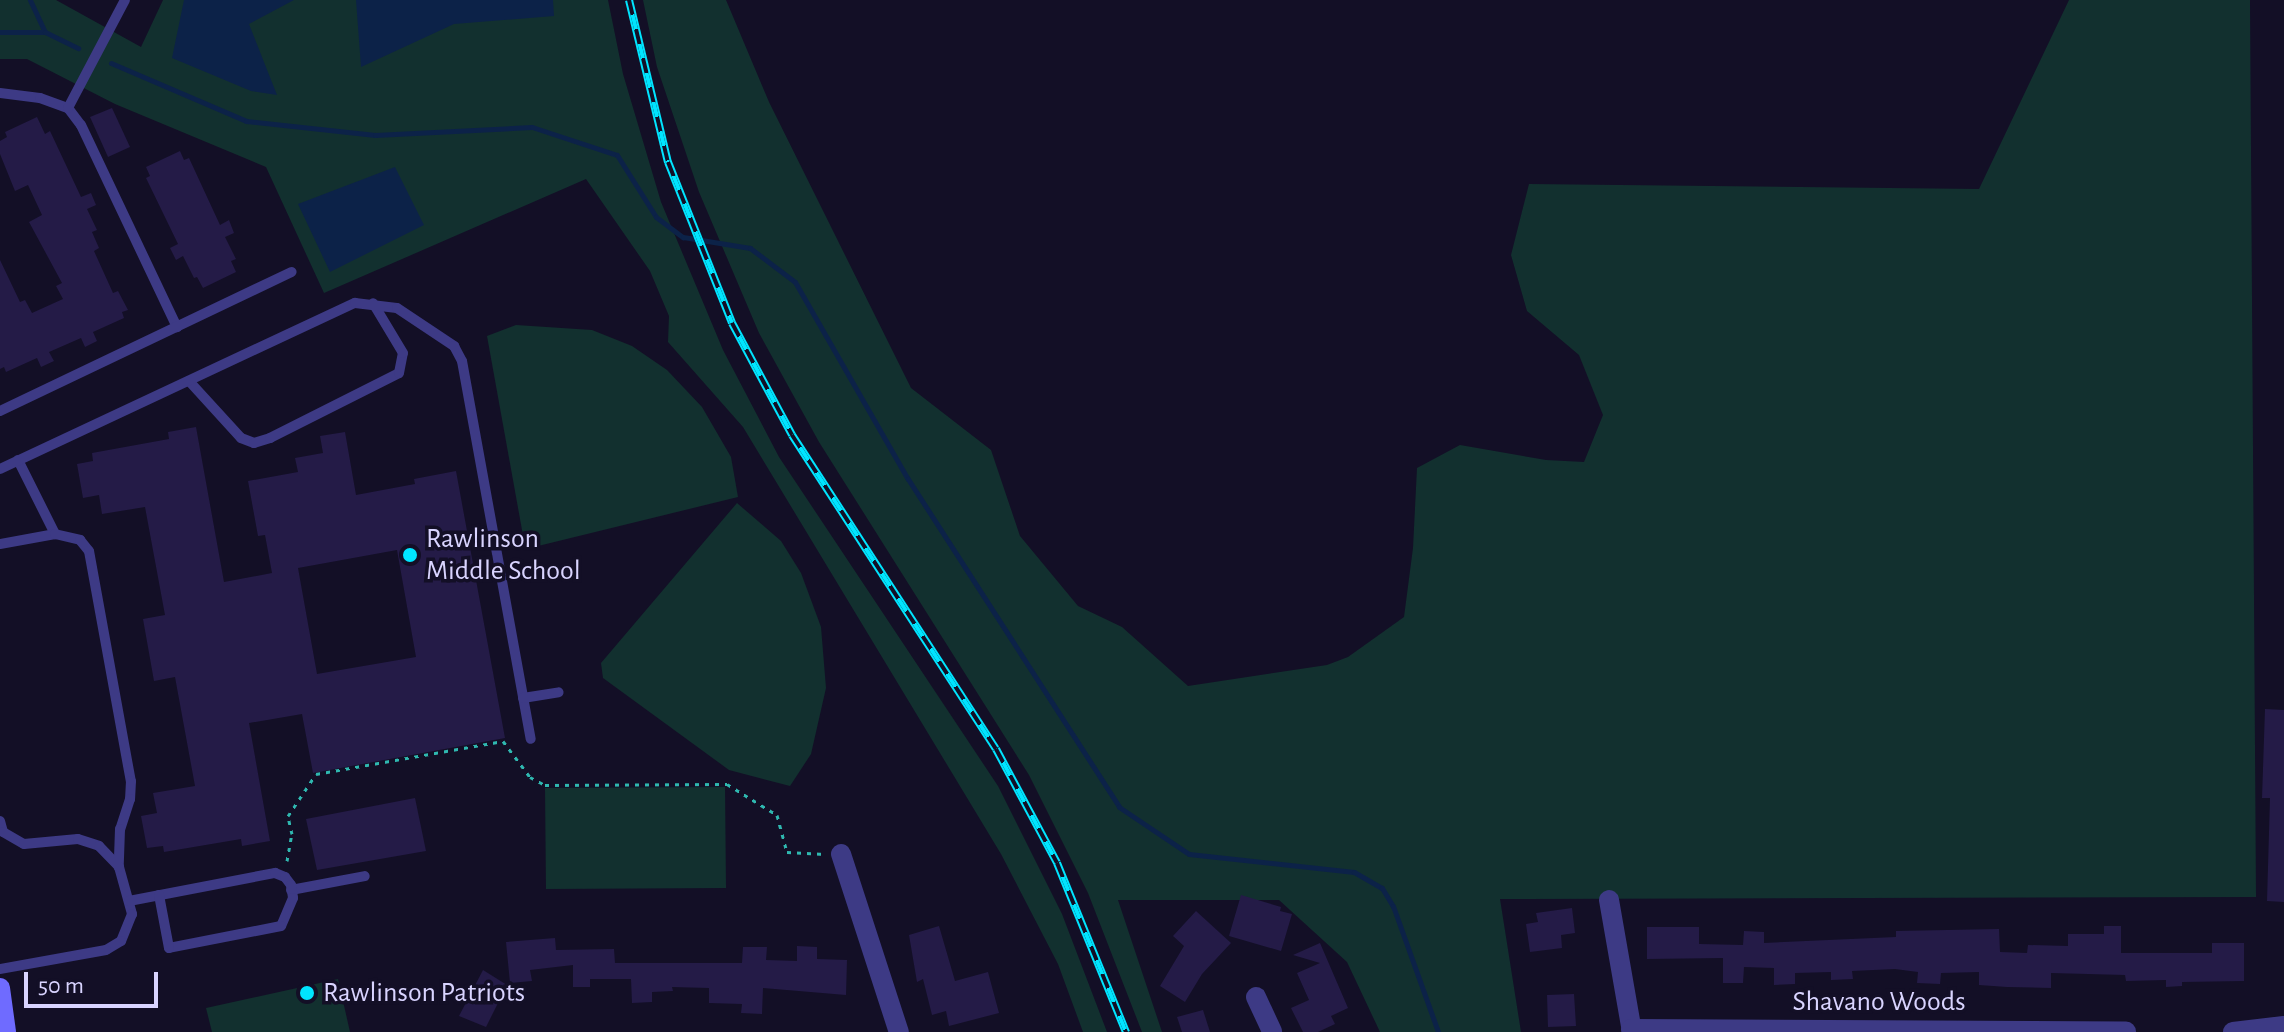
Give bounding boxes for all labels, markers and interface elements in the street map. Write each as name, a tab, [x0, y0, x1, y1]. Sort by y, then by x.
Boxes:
place label: Rawlinson Middle School	[426, 522, 581, 588]
marker: Rawlinson Middle School	[401, 546, 419, 564]
scale bar	[28, 956, 162, 1006]
text: 50 m	[38, 974, 84, 998]
place label: Rawlinson Patriots	[323, 976, 525, 1010]
marker: Rawlinson Patriots	[298, 984, 316, 1002]
street label: Shavano Woods	[1792, 985, 1966, 1019]

